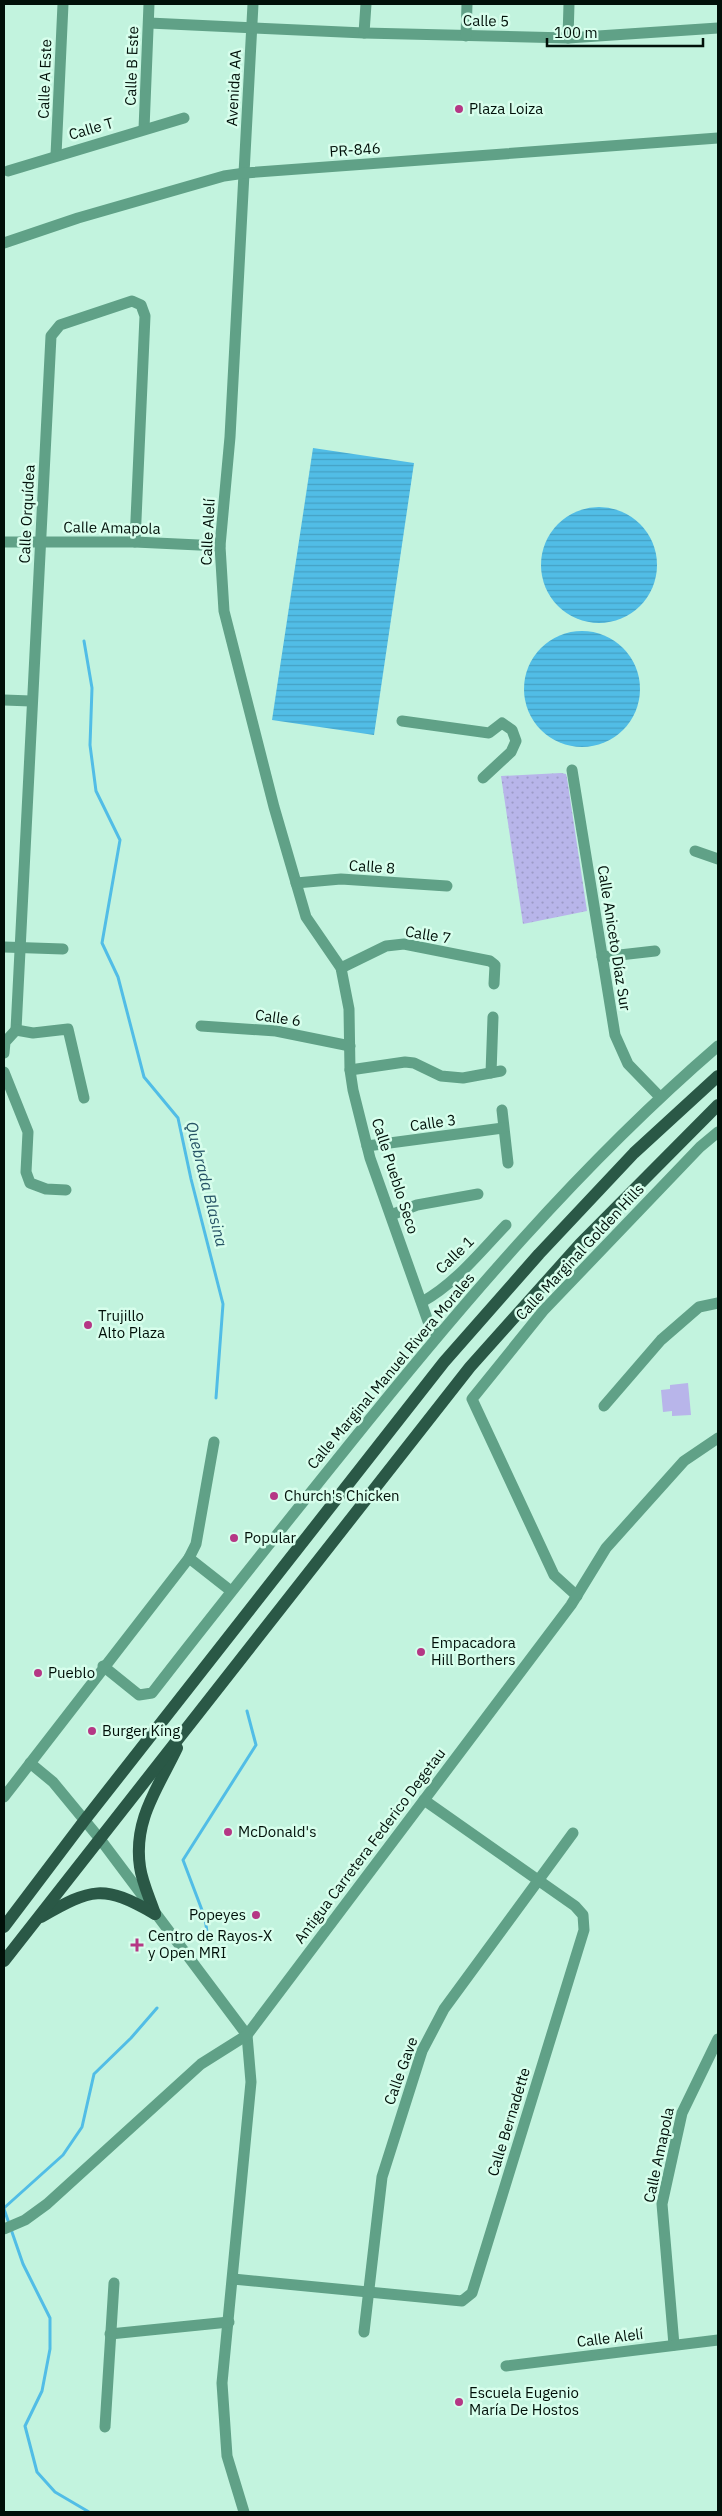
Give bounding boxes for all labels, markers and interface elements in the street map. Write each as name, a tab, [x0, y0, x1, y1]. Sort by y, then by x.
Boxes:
street label: Calle 5	[463, 11, 509, 30]
scale bar	[547, 15, 703, 47]
text: 100 m	[554, 23, 598, 42]
street label: Calle B Este	[121, 26, 142, 106]
street label: Calle A Este	[34, 39, 55, 119]
street label: Avenida AA	[222, 49, 245, 127]
place label: Plaza Loiza	[469, 99, 543, 118]
marker: Plaza Loiza	[453, 103, 465, 115]
street label: Calle T	[66, 113, 116, 144]
street label: PR-846	[329, 138, 381, 161]
street label: Calle Orquídea	[14, 464, 39, 564]
street label: Calle Alelí	[196, 498, 219, 566]
street label: Calle Amapola	[63, 517, 161, 538]
street label: Calle 8	[348, 855, 396, 878]
street label: Calle Aniceto Díaz Sur	[594, 864, 635, 1012]
street label: Calle 7	[404, 922, 452, 948]
street label: Calle 6	[254, 1005, 302, 1030]
street label: Calle 3	[409, 1110, 457, 1135]
street label: Calle Pueblo Seco	[368, 1116, 423, 1236]
water label: Quebrada Blasina	[182, 1119, 232, 1249]
street label: Calle Marginal Golden Hills	[511, 1179, 648, 1324]
street label: Calle 1	[431, 1232, 478, 1278]
street label: Calle Marginal Manuel Rivera Morales	[303, 1268, 479, 1473]
place label: Trujillo Alto Plaza	[98, 1306, 165, 1342]
marker: Trujillo Alto Plaza	[82, 1319, 94, 1331]
place label: Church's Chicken	[284, 1486, 400, 1505]
marker: Church's Chicken	[268, 1490, 280, 1502]
place label: Popular	[244, 1528, 297, 1547]
marker: Popular	[228, 1532, 240, 1544]
place label: Empacadora Hill Borthers	[431, 1633, 516, 1669]
marker: Empacadora Hill Borthers	[415, 1646, 427, 1658]
place label: Pueblo	[48, 1663, 95, 1682]
marker: Pueblo	[32, 1667, 44, 1679]
place label: Burger King	[102, 1721, 180, 1740]
marker: Burger King	[86, 1725, 98, 1737]
street label: Antigua Carretera Federico Degetau	[290, 1744, 449, 1947]
place label: McDonald's	[238, 1822, 316, 1841]
marker: McDonald's	[222, 1826, 234, 1838]
place label: Popeyes	[189, 1905, 246, 1924]
marker: Popeyes	[250, 1909, 262, 1921]
place label: Centro de Rayos-X y Open MRI	[148, 1926, 272, 1962]
marker: Centro de Rayos-X y Open MRI	[130, 1938, 144, 1952]
street label: Calle Gave	[379, 2034, 422, 2107]
street label: Calle Bernadette	[483, 2065, 534, 2179]
street label: Calle Amapola	[639, 2105, 678, 2204]
street label: Calle Alelí	[576, 2324, 645, 2351]
place label: Escuela Eugenio María De Hostos	[469, 2383, 579, 2419]
marker: Escuela Eugenio María De Hostos	[453, 2396, 465, 2408]

